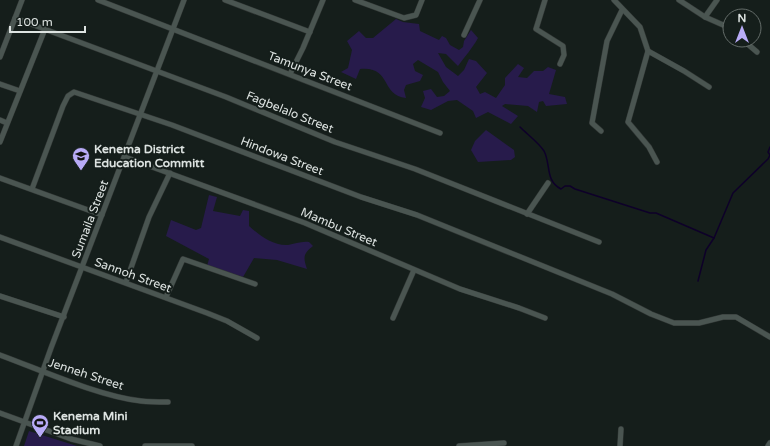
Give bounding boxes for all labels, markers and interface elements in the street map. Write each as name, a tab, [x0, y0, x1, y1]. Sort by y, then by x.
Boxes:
scale bar	[10, 8, 85, 34]
north arrow	[722, 8, 762, 48]
text: N	[738, 12, 746, 25]
text: 100 m	[16, 15, 53, 29]
street label: Tamunya Street	[266, 48, 354, 94]
street label: Fagbelalo Street	[244, 88, 336, 136]
street label: Hindowa Street	[239, 134, 326, 178]
place label: Kenema District Education Committ	[94, 142, 205, 170]
school or university icon: Kenema District Education Committ	[71, 146, 91, 171]
street label: Sumaila Street	[69, 178, 111, 260]
street label: Mambu Street	[299, 205, 380, 250]
street label: Sannoh Street	[93, 255, 174, 296]
street label: Jenneh Street	[46, 355, 126, 393]
place label: Kenema Mini Stadium	[53, 409, 128, 437]
sports icon: Kenema Mini Stadium	[30, 413, 50, 438]

